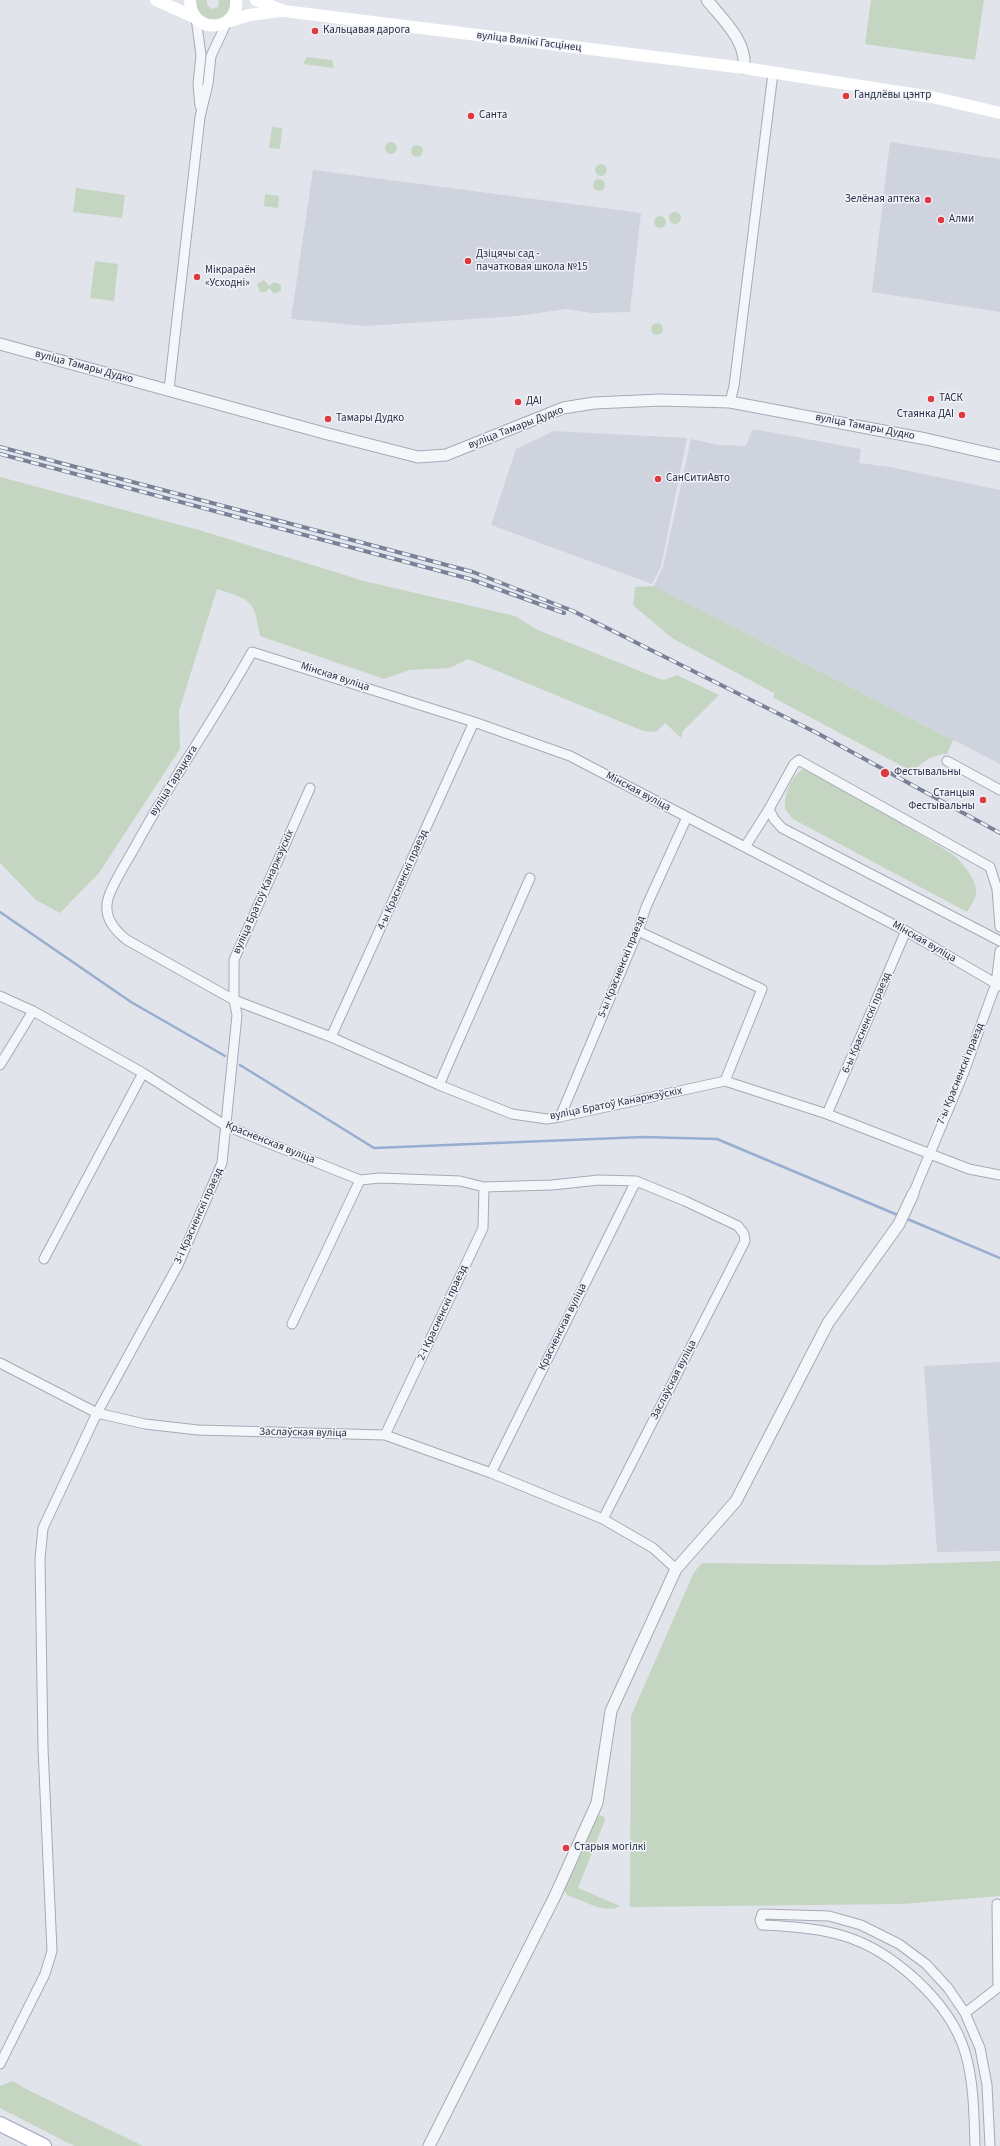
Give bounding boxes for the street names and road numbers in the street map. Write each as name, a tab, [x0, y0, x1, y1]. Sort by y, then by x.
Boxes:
street label: вуліца Вялікі Гасцінец	[476, 29, 582, 55]
street label: вуліца Тамары Дудко	[33, 348, 135, 386]
street label: вуліца Тамары Дудко	[466, 404, 566, 452]
street label: вуліца Тамары Дудко	[814, 411, 916, 443]
street label: Мінская вуліца	[299, 660, 371, 694]
street label: вуліца Гарэцкага	[147, 743, 201, 819]
street label: Мінская вуліца	[603, 769, 673, 815]
street label: вуліца Братоў Канаржэўскіх	[231, 828, 297, 956]
street label: 4-ы Красненскі праезд	[375, 828, 431, 932]
street label: 5-ы Красненскі праезд	[596, 914, 648, 1020]
street label: Мінская вуліца	[890, 918, 958, 966]
street label: 6-ы Красненскі праезд	[840, 970, 894, 1076]
street label: 7-ы Красненскі праезд	[935, 1021, 987, 1127]
street label: вуліца Братоў Канаржэўскіх	[549, 1085, 683, 1123]
street label: Красненская вуліца	[223, 1119, 317, 1167]
street label: 3-і Красненскі праезд	[172, 1166, 226, 1266]
street label: 2-і Красненскі праезд	[415, 1263, 471, 1363]
street label: Красненская вуліца	[536, 1281, 590, 1373]
street label: Заслаўская вуліца	[648, 1338, 700, 1422]
street label: Заслаўская вуліца	[259, 1426, 347, 1440]

